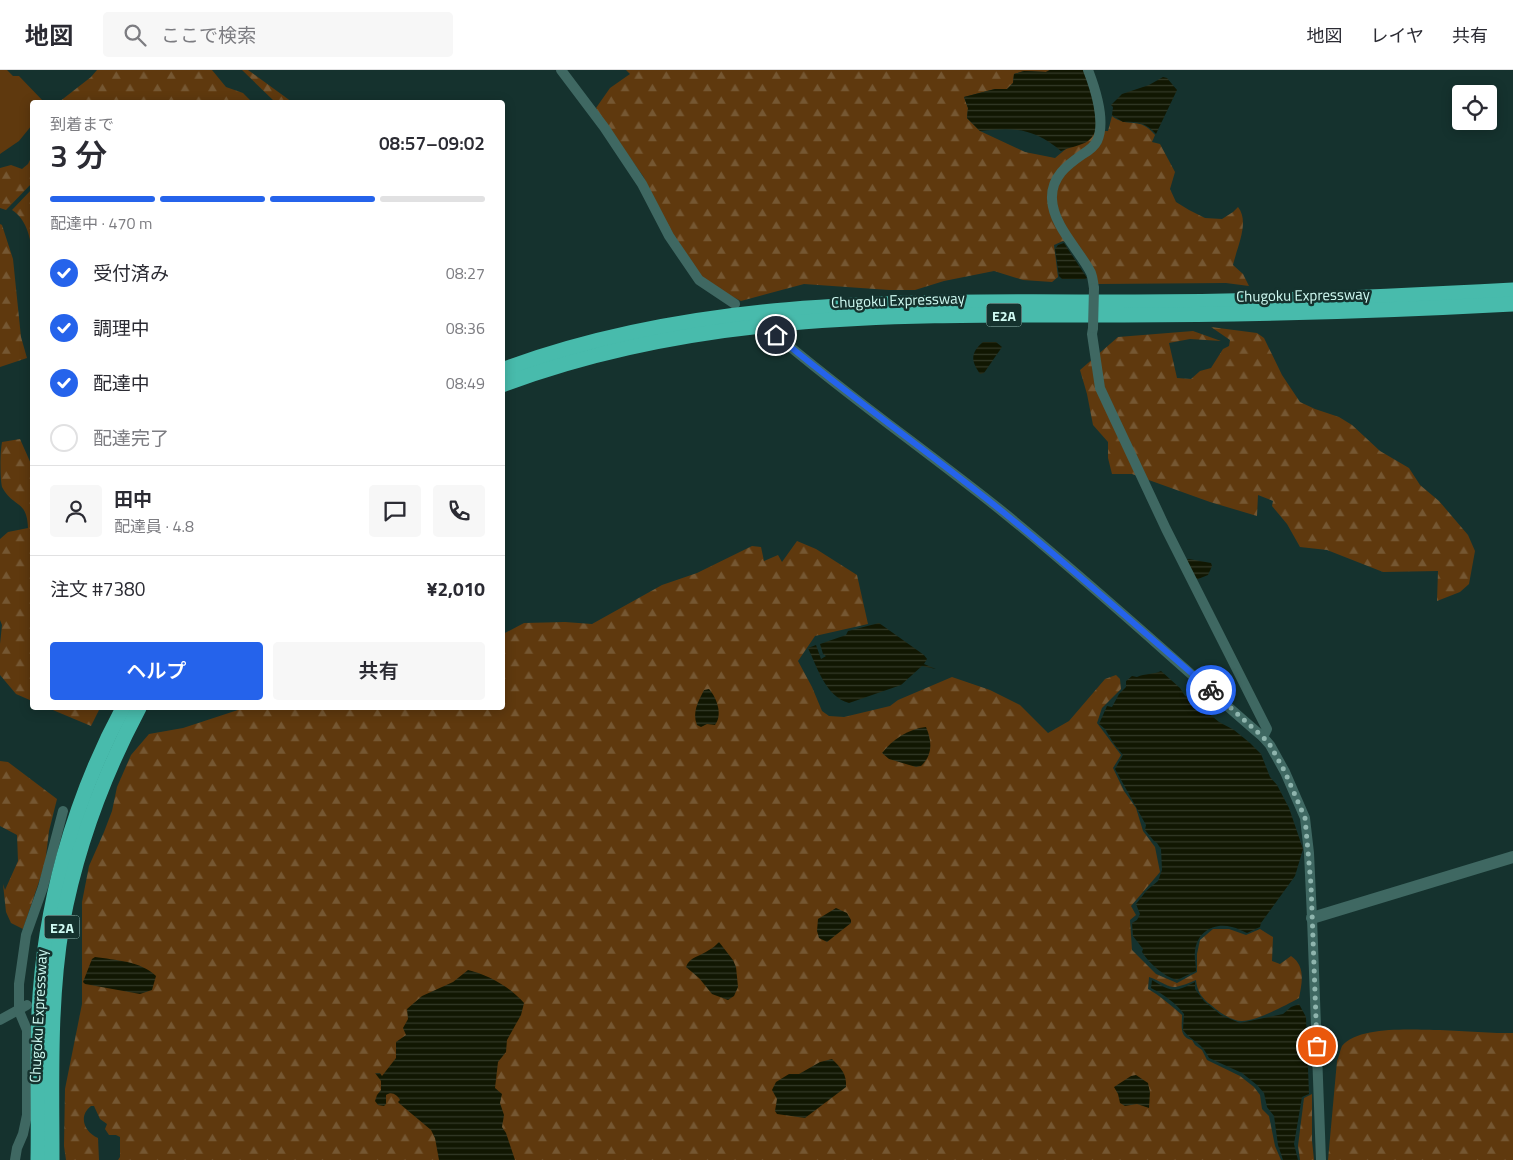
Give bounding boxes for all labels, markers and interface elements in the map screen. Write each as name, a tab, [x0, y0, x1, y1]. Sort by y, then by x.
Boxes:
search box	[103, 12, 453, 57]
text: 地図	[25, 17, 73, 53]
text: ここで検索	[161, 20, 256, 49]
icon: search	[121, 21, 149, 49]
text: 地図	[1307, 22, 1343, 49]
text: レイヤ	[1371, 22, 1424, 49]
text: 共有	[1452, 22, 1488, 49]
map controls	[1452, 85, 1497, 130]
button: locate	[1452, 85, 1497, 130]
text: 到着まで	[50, 112, 114, 136]
text: 08:57–09:02	[379, 128, 485, 157]
text: 3 分	[50, 131, 107, 179]
text: 配達中 · 470 m	[50, 211, 152, 235]
text: 受付済み	[93, 258, 169, 287]
icon: check	[50, 259, 78, 287]
text: 08:27	[446, 261, 485, 285]
street label: Chugoku Expressway	[1236, 282, 1370, 308]
street label: Chugoku Expressway	[831, 286, 965, 314]
road number: E2A	[986, 304, 1022, 326]
text: 調理中	[93, 313, 150, 342]
icon: check	[50, 314, 78, 342]
pin	[755, 314, 797, 356]
text: 08:36	[446, 316, 485, 340]
icon: home	[762, 321, 790, 349]
text: 配達中	[93, 368, 150, 397]
icon: check	[50, 369, 78, 397]
text: 08:49	[446, 371, 485, 395]
text: 配達完了	[93, 423, 169, 452]
text: 田中	[114, 484, 152, 513]
button: person	[50, 485, 102, 537]
button: chat	[369, 485, 421, 537]
button: phone	[433, 485, 485, 537]
text: 配達員 · 4.8	[114, 514, 194, 538]
text: 注文 #7380	[50, 574, 145, 603]
text: ¥2,010	[427, 574, 485, 603]
button: ヘルプ	[50, 642, 263, 700]
button: 共有	[273, 642, 485, 700]
courier	[1186, 665, 1236, 715]
icon: bike	[1197, 676, 1225, 704]
road number: E2A	[44, 916, 80, 939]
street label: Chugoku Expressway	[23, 949, 53, 1083]
pin	[1296, 1025, 1338, 1067]
icon: bag	[1303, 1032, 1331, 1060]

